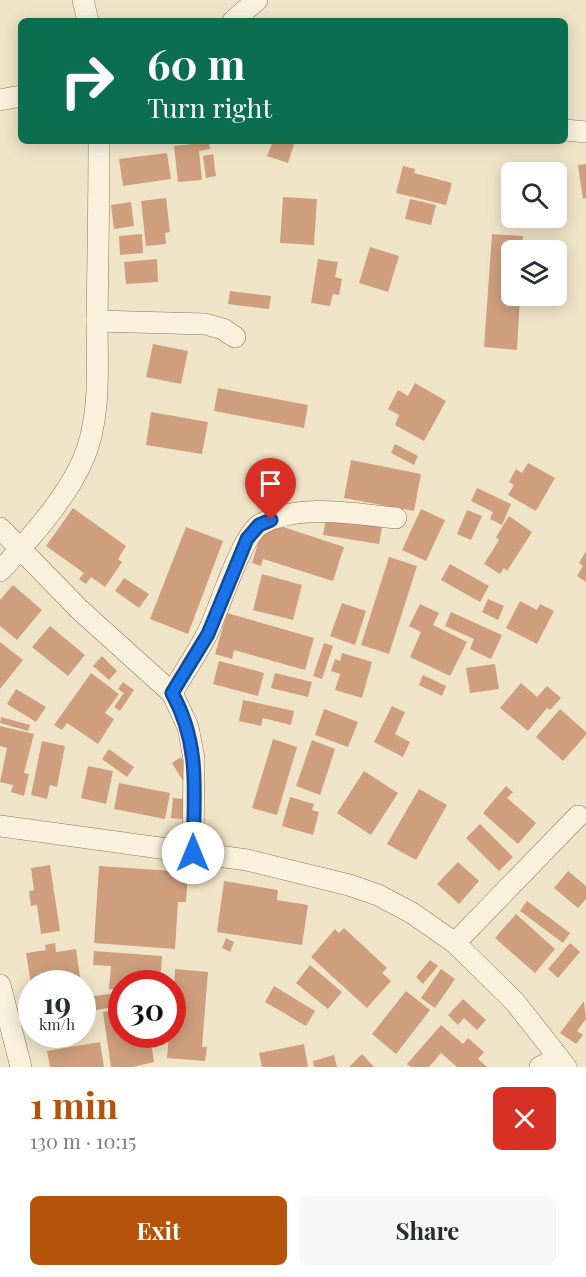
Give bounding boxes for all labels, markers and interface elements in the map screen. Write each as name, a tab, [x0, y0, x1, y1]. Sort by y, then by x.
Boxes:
text: 60 m	[147, 35, 245, 91]
icon: right	[48, 42, 126, 120]
text: Turn right	[147, 89, 272, 125]
map controls	[501, 162, 567, 306]
button: search	[501, 162, 567, 228]
button: layers	[501, 240, 567, 306]
pin	[245, 458, 296, 520]
icon: arrive	[254, 467, 287, 500]
position arrow	[161, 821, 225, 885]
speed limit sign: 30	[108, 970, 186, 1048]
text: 19	[43, 982, 71, 1022]
text: km/h	[39, 1014, 75, 1034]
text: 1 min	[30, 1080, 118, 1128]
button: close	[493, 1087, 556, 1150]
text: 130 m · 10:15	[30, 1127, 136, 1154]
button: Exit	[30, 1196, 287, 1265]
button: Share	[299, 1196, 556, 1265]

